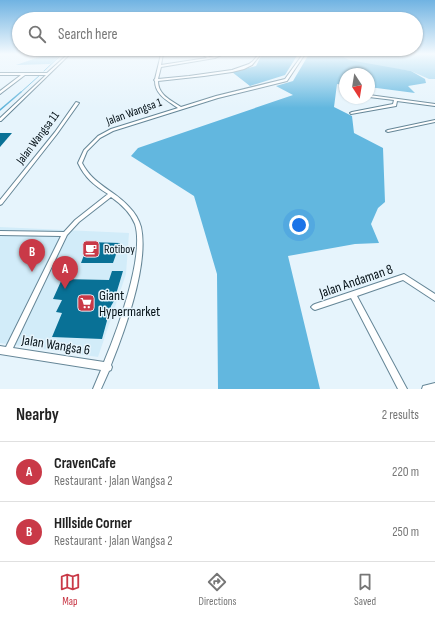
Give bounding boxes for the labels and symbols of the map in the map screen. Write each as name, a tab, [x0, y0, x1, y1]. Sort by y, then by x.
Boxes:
north arrow	[339, 68, 375, 104]
street label: Jalan Wangsa 1	[103, 95, 165, 129]
street label: Jalan Wangsa 11	[13, 108, 63, 168]
your location	[289, 215, 309, 235]
pin: B	[19, 239, 45, 272]
cafe icon: Rotiboy	[81, 239, 101, 259]
place label: Rotiboy	[104, 242, 135, 257]
pin: A	[52, 256, 78, 289]
street label: Jalan Andaman 8	[316, 260, 395, 302]
place label: Giant Hypermarket	[99, 287, 160, 320]
supermarket icon: Giant Hypermarket	[76, 293, 96, 313]
street label: Jalan Wangsa 6	[20, 331, 91, 359]

